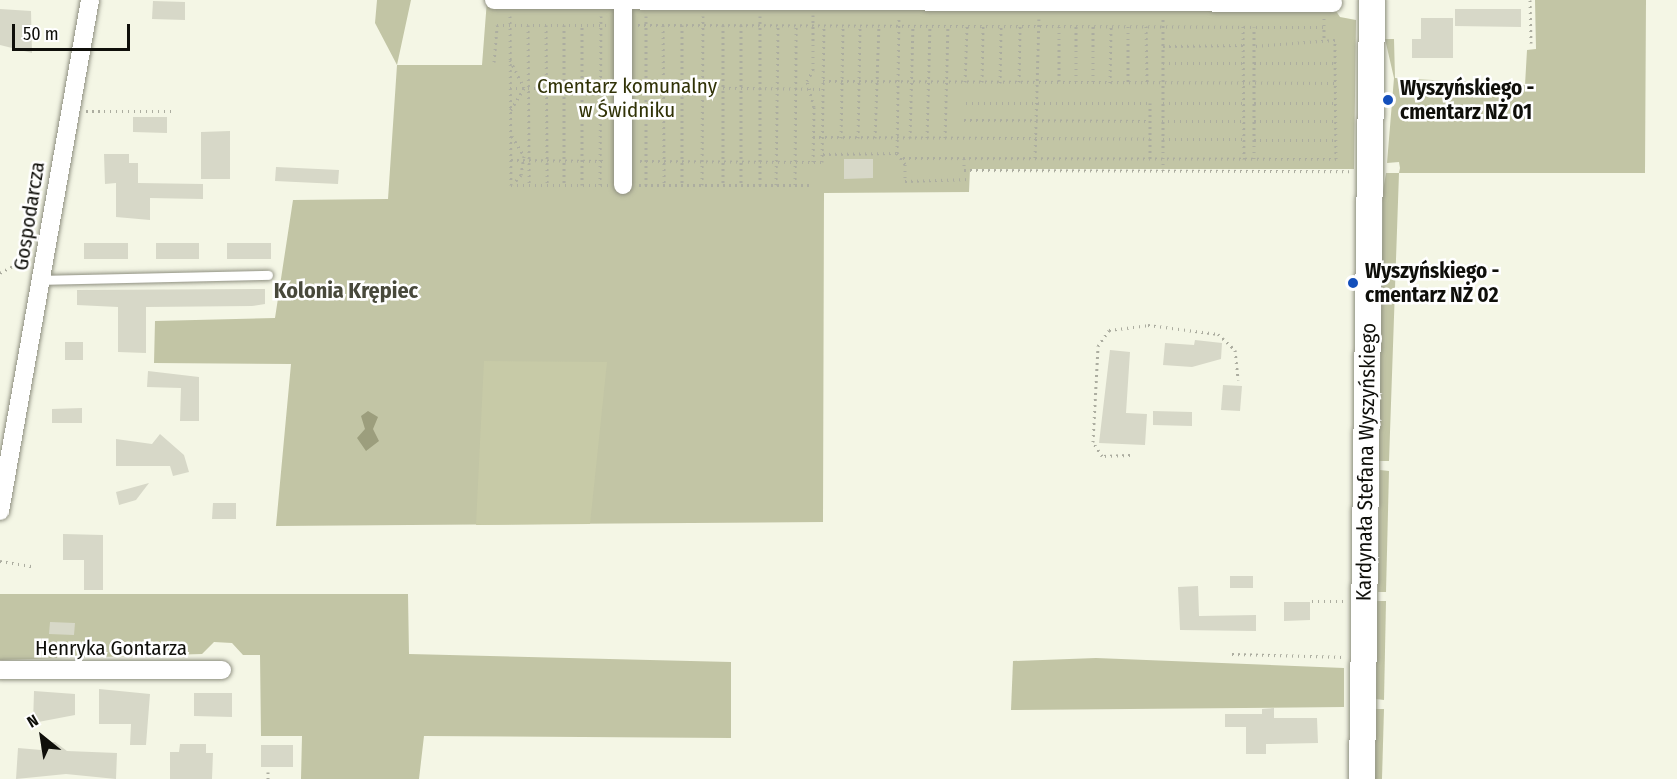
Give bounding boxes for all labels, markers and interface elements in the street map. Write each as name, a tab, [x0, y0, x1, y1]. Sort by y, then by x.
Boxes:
scale bar	[15, 12, 134, 50]
text: 50 m	[23, 23, 59, 45]
park label: Cmentarz komunalny w Świdniku	[537, 73, 717, 123]
place label: Wyszyńskiego - cmentarz NŻ 01	[1400, 75, 1534, 125]
marker: Wyszyńskiego - cmentarz NŻ 01	[1381, 93, 1395, 107]
street label: Gospodarcza	[8, 160, 50, 272]
place label: Wyszyńskiego - cmentarz NŻ 02	[1365, 258, 1499, 308]
marker: Wyszyńskiego - cmentarz NŻ 02	[1346, 276, 1360, 290]
district label: Kolonia Krępiec	[274, 278, 418, 304]
street label: Kardynała Stefana Wyszyńskiego	[1351, 323, 1381, 601]
street label: Henryka Gontarza	[35, 635, 187, 661]
north arrow	[12, 707, 72, 767]
text: N	[24, 710, 42, 732]

